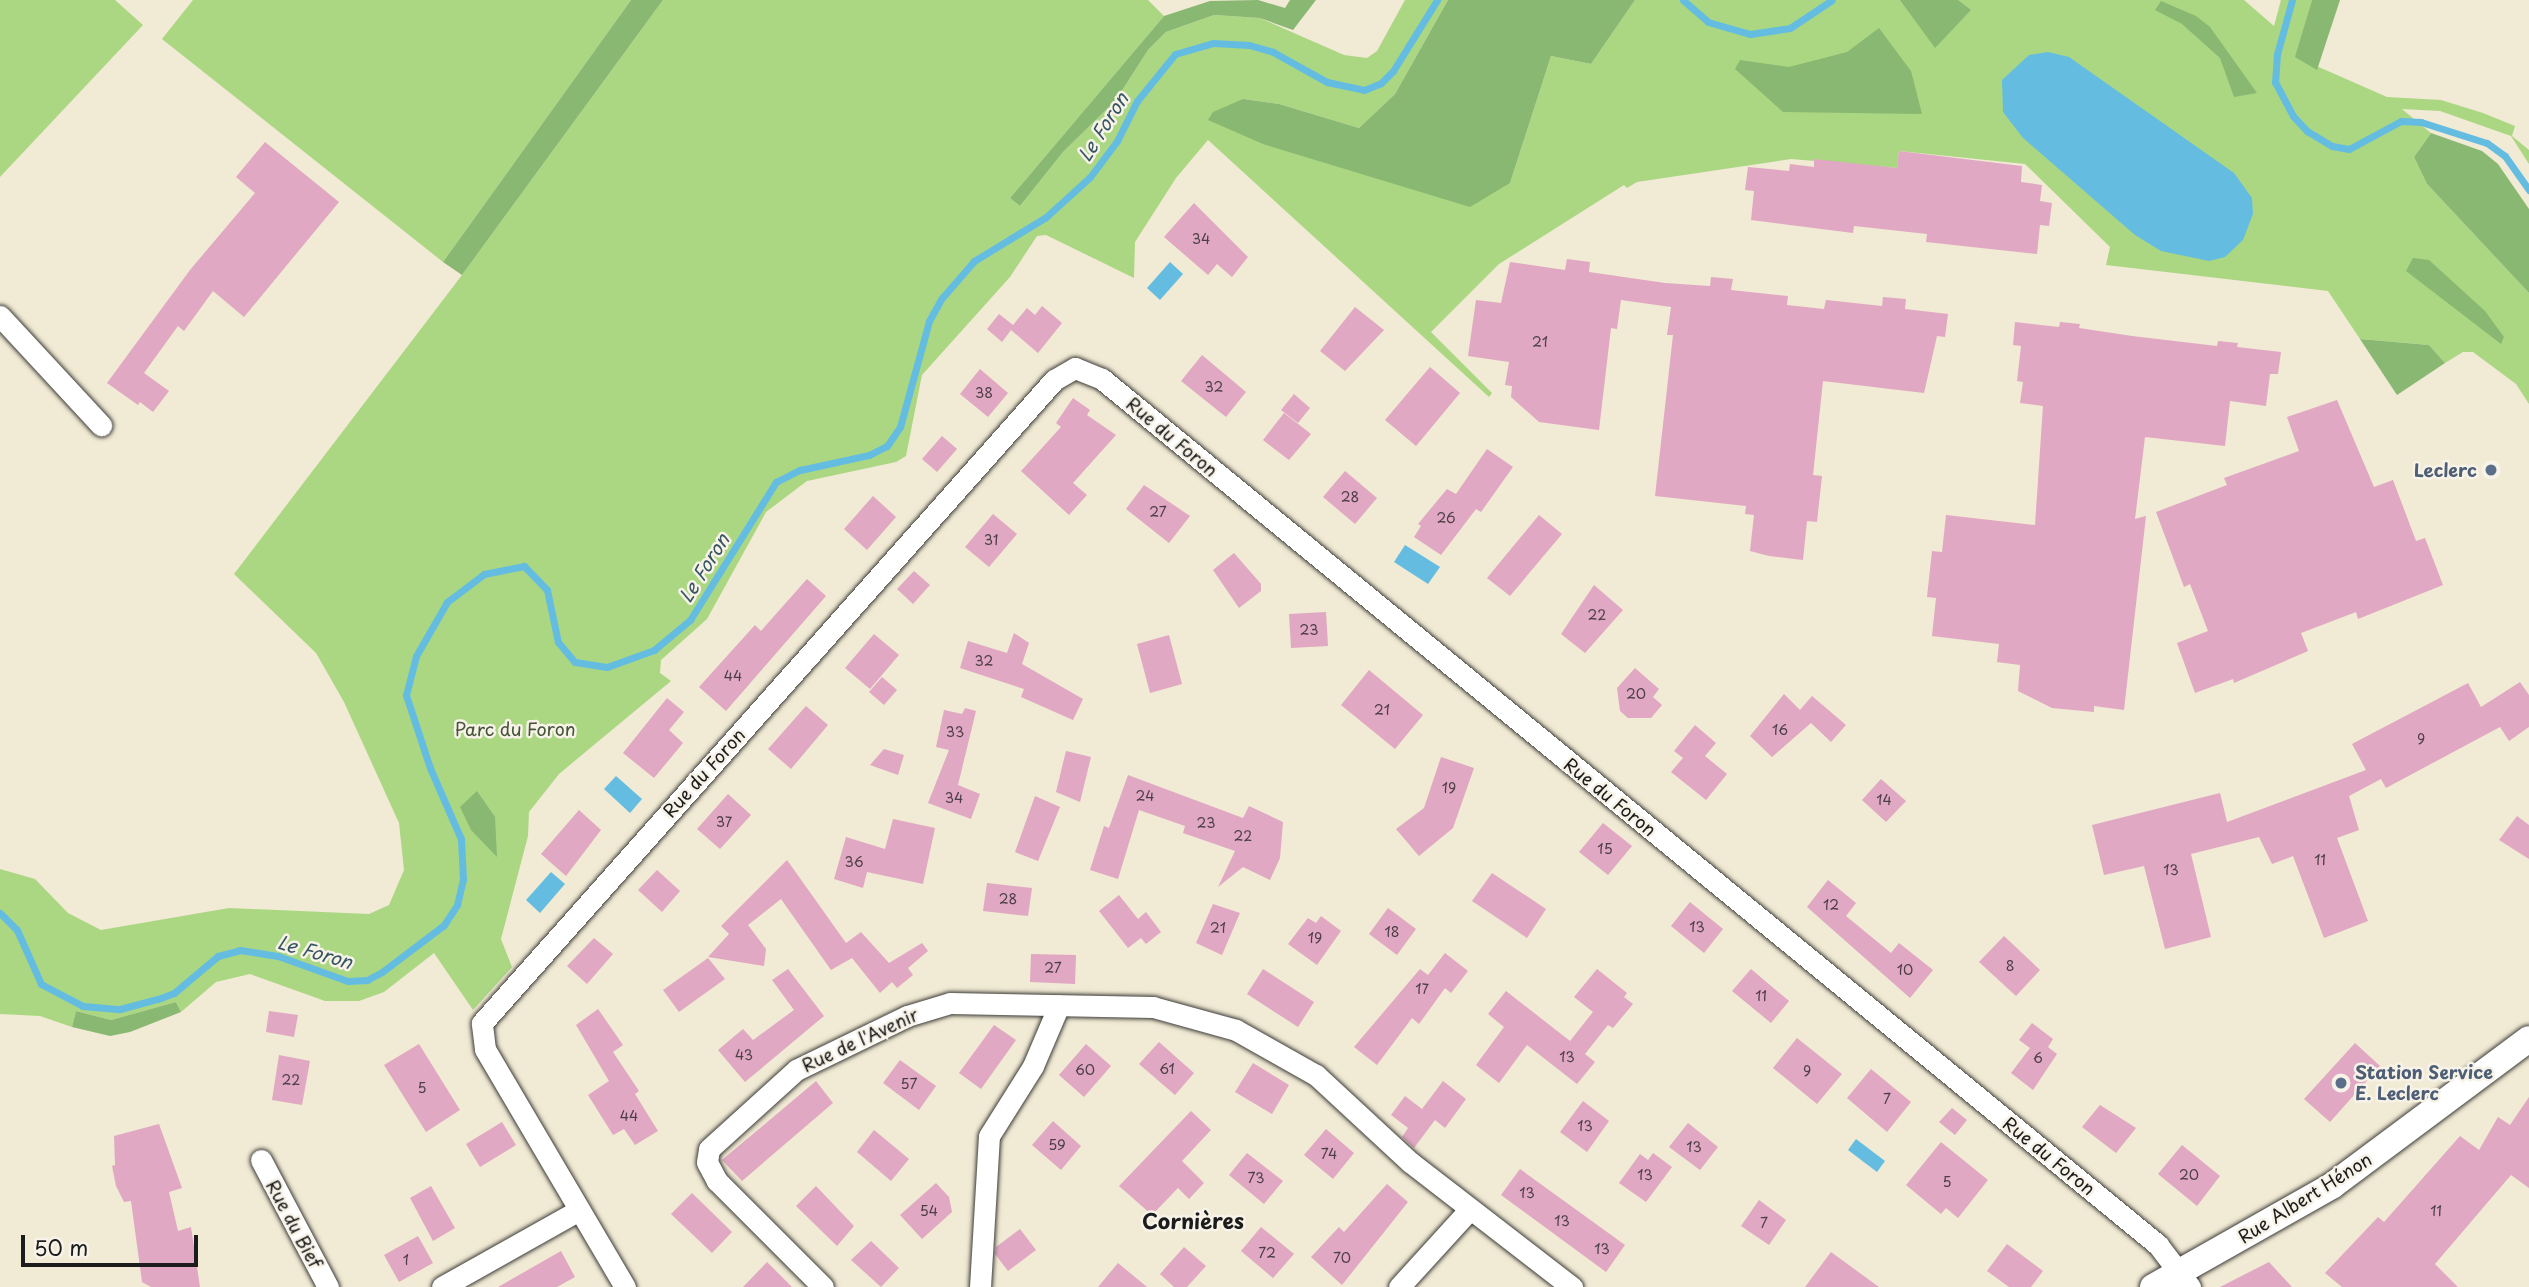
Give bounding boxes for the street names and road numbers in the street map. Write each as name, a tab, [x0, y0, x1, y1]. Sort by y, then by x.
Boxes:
street label: Rue du Foron	[1121, 392, 1223, 482]
street label: Rue du Foron	[658, 723, 750, 823]
street label: Rue du Foron	[1559, 753, 1661, 841]
street label: Rue de l'Avenir	[797, 1003, 923, 1077]
street label: Rue du Foron	[1998, 1112, 2100, 1200]
street label: Rue Albert Hénon	[2233, 1148, 2377, 1248]
street label: Rue du Bief	[261, 1175, 327, 1273]

